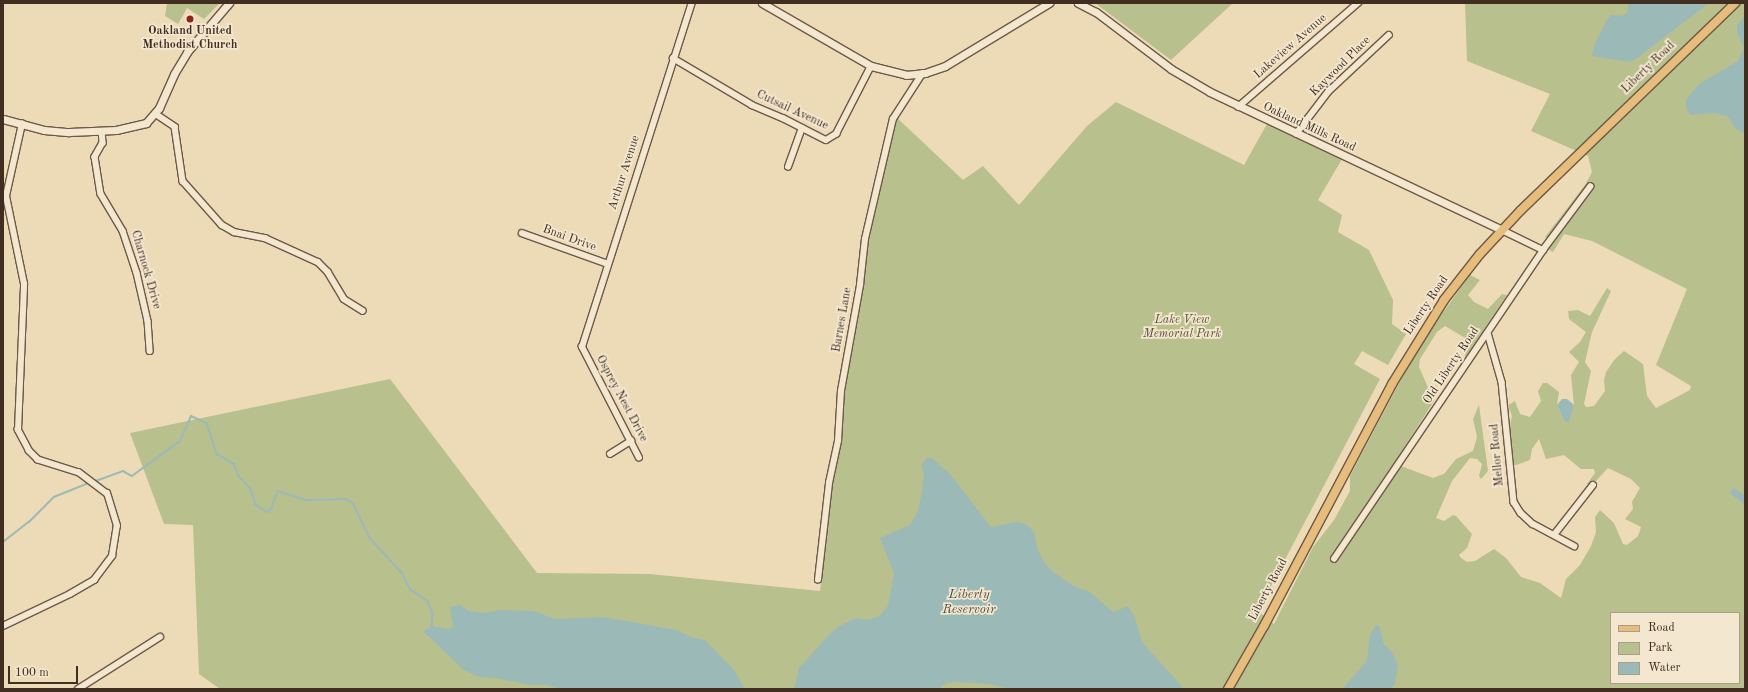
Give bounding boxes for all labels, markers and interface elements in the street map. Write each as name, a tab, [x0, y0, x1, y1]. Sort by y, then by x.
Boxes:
street label: Lakeview Avenue	[1252, 12, 1330, 82]
marker: Oakland United Methodist Church	[185, 14, 195, 24]
place label: Oakland United Methodist Church	[142, 25, 238, 53]
street label: Kaywood Place	[1308, 34, 1374, 100]
street label: Liberty Road	[1619, 39, 1679, 97]
street label: Cutsail Avenue	[754, 88, 830, 134]
street label: Oakland Mills Road	[1260, 100, 1358, 156]
street label: Arthur Avenue	[606, 134, 644, 212]
street label: Bnai Drive	[540, 223, 598, 255]
street label: Charnock Drive	[127, 229, 163, 311]
street label: Liberty Road	[1402, 274, 1452, 338]
street label: Barnes Lane	[830, 286, 856, 354]
park label: Lake View Memorial Park	[1143, 314, 1221, 342]
street label: Old Liberty Road	[1421, 325, 1483, 407]
street label: Osprey Nest Drive	[592, 353, 650, 445]
street label: Mellor Road	[1488, 423, 1508, 487]
street label: Liberty Road	[1247, 556, 1291, 624]
water label: Liberty Reservoir	[942, 588, 996, 619]
legend	[1610, 612, 1740, 684]
text: Road	[1648, 622, 1675, 634]
text: Park	[1648, 642, 1673, 654]
scale bar	[10, 658, 80, 684]
text: Water	[1648, 662, 1680, 674]
text: 100 m	[15, 667, 49, 679]

